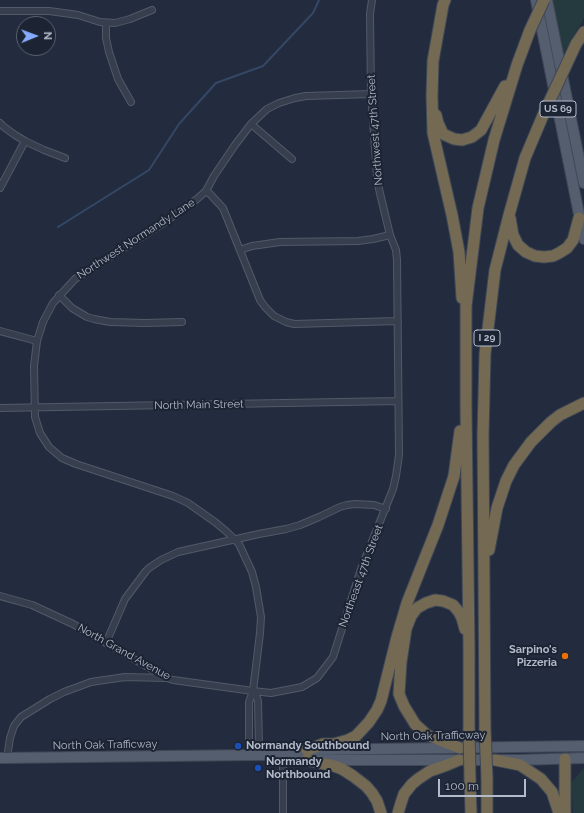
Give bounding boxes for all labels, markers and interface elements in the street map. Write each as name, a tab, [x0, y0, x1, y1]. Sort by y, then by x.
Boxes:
north arrow	[16, 16, 56, 56]
text: N	[41, 31, 54, 40]
street label: Northwest 47th Street	[365, 74, 385, 186]
road number: US 69	[540, 101, 576, 117]
street label: Northwest Normandy Lane	[75, 196, 197, 282]
road number: I 29	[474, 330, 500, 346]
street label: North Main Street	[154, 398, 244, 412]
street label: Northeast 47th Street	[336, 523, 386, 629]
street label: North Grand Avenue	[75, 621, 173, 683]
place label: Sarpino's Pizzeria	[509, 643, 557, 669]
marker: Sarpino's Pizzeria	[560, 651, 570, 661]
street label: North Oak Trafficway	[381, 728, 485, 744]
street label: North Oak Trafficway	[53, 737, 157, 753]
place label: Normandy Southbound	[246, 739, 369, 753]
marker: Normandy Southbound	[233, 741, 243, 751]
place label: Normandy Northbound	[266, 755, 330, 781]
marker: Normandy Northbound	[253, 763, 263, 773]
scale bar	[440, 771, 528, 797]
text: 100 m	[445, 779, 479, 793]

